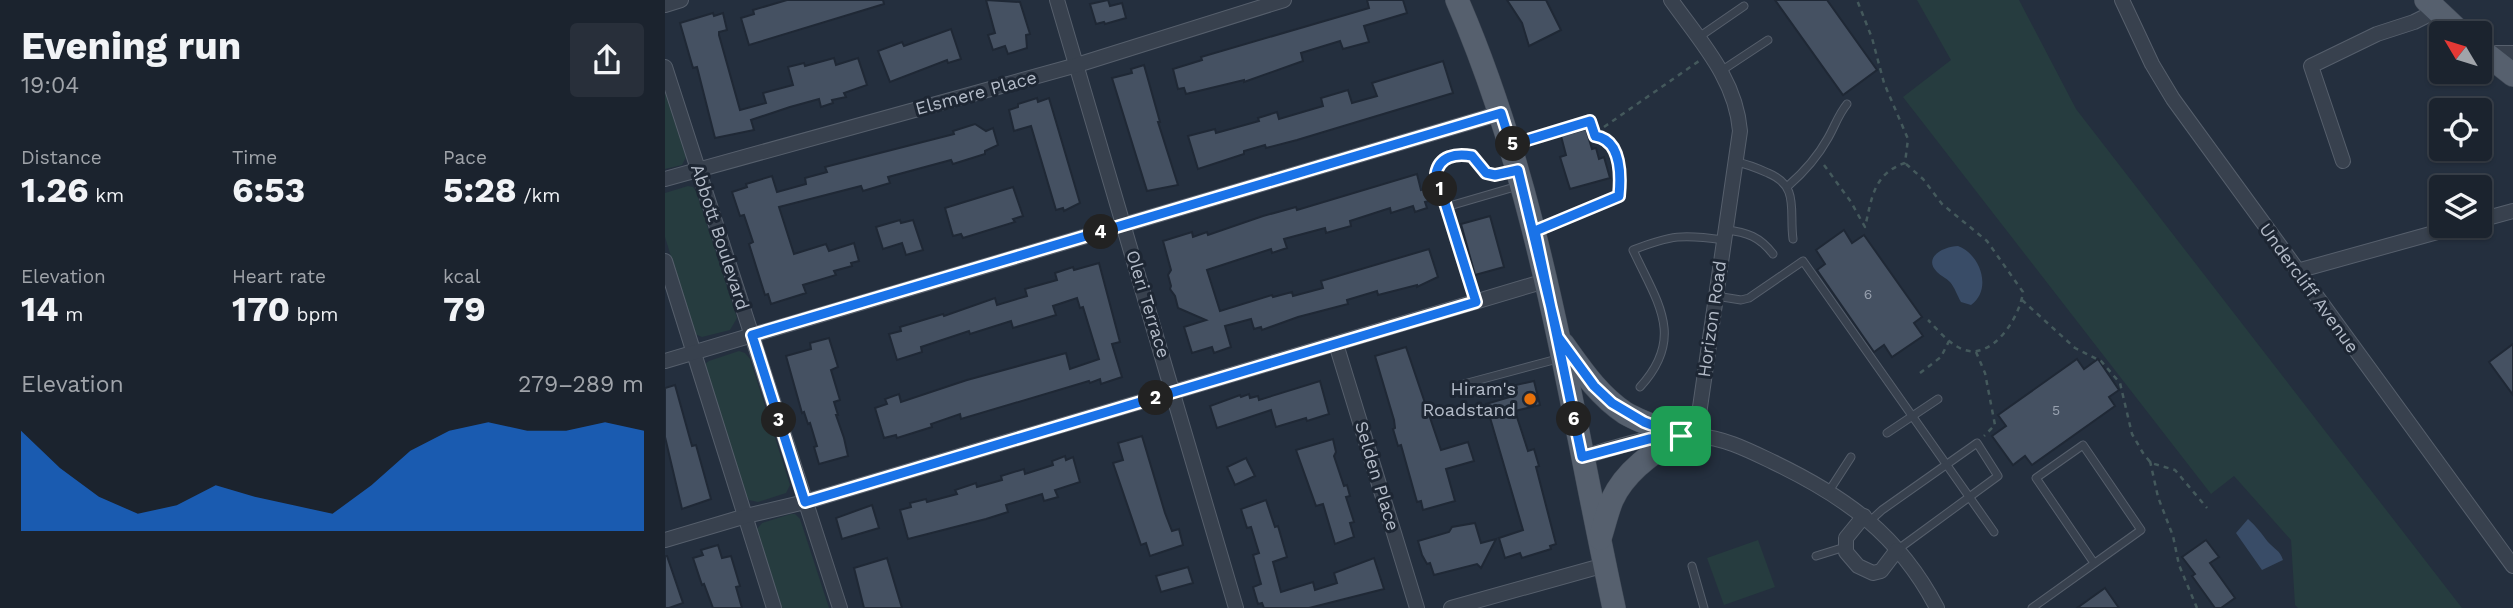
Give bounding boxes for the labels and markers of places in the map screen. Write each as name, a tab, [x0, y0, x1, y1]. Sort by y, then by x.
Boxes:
pin: 5	[1495, 127, 1531, 162]
pin: 1	[1423, 172, 1457, 206]
pin: 4	[1083, 215, 1118, 250]
place label: Hiram's Roadstand	[1422, 378, 1516, 420]
pin: 2	[1139, 380, 1173, 416]
marker: Hiram's Roadstand	[1522, 391, 1538, 407]
pin: 3	[761, 402, 797, 438]
pin: 6	[1557, 402, 1591, 436]
pin	[1651, 406, 1711, 466]

